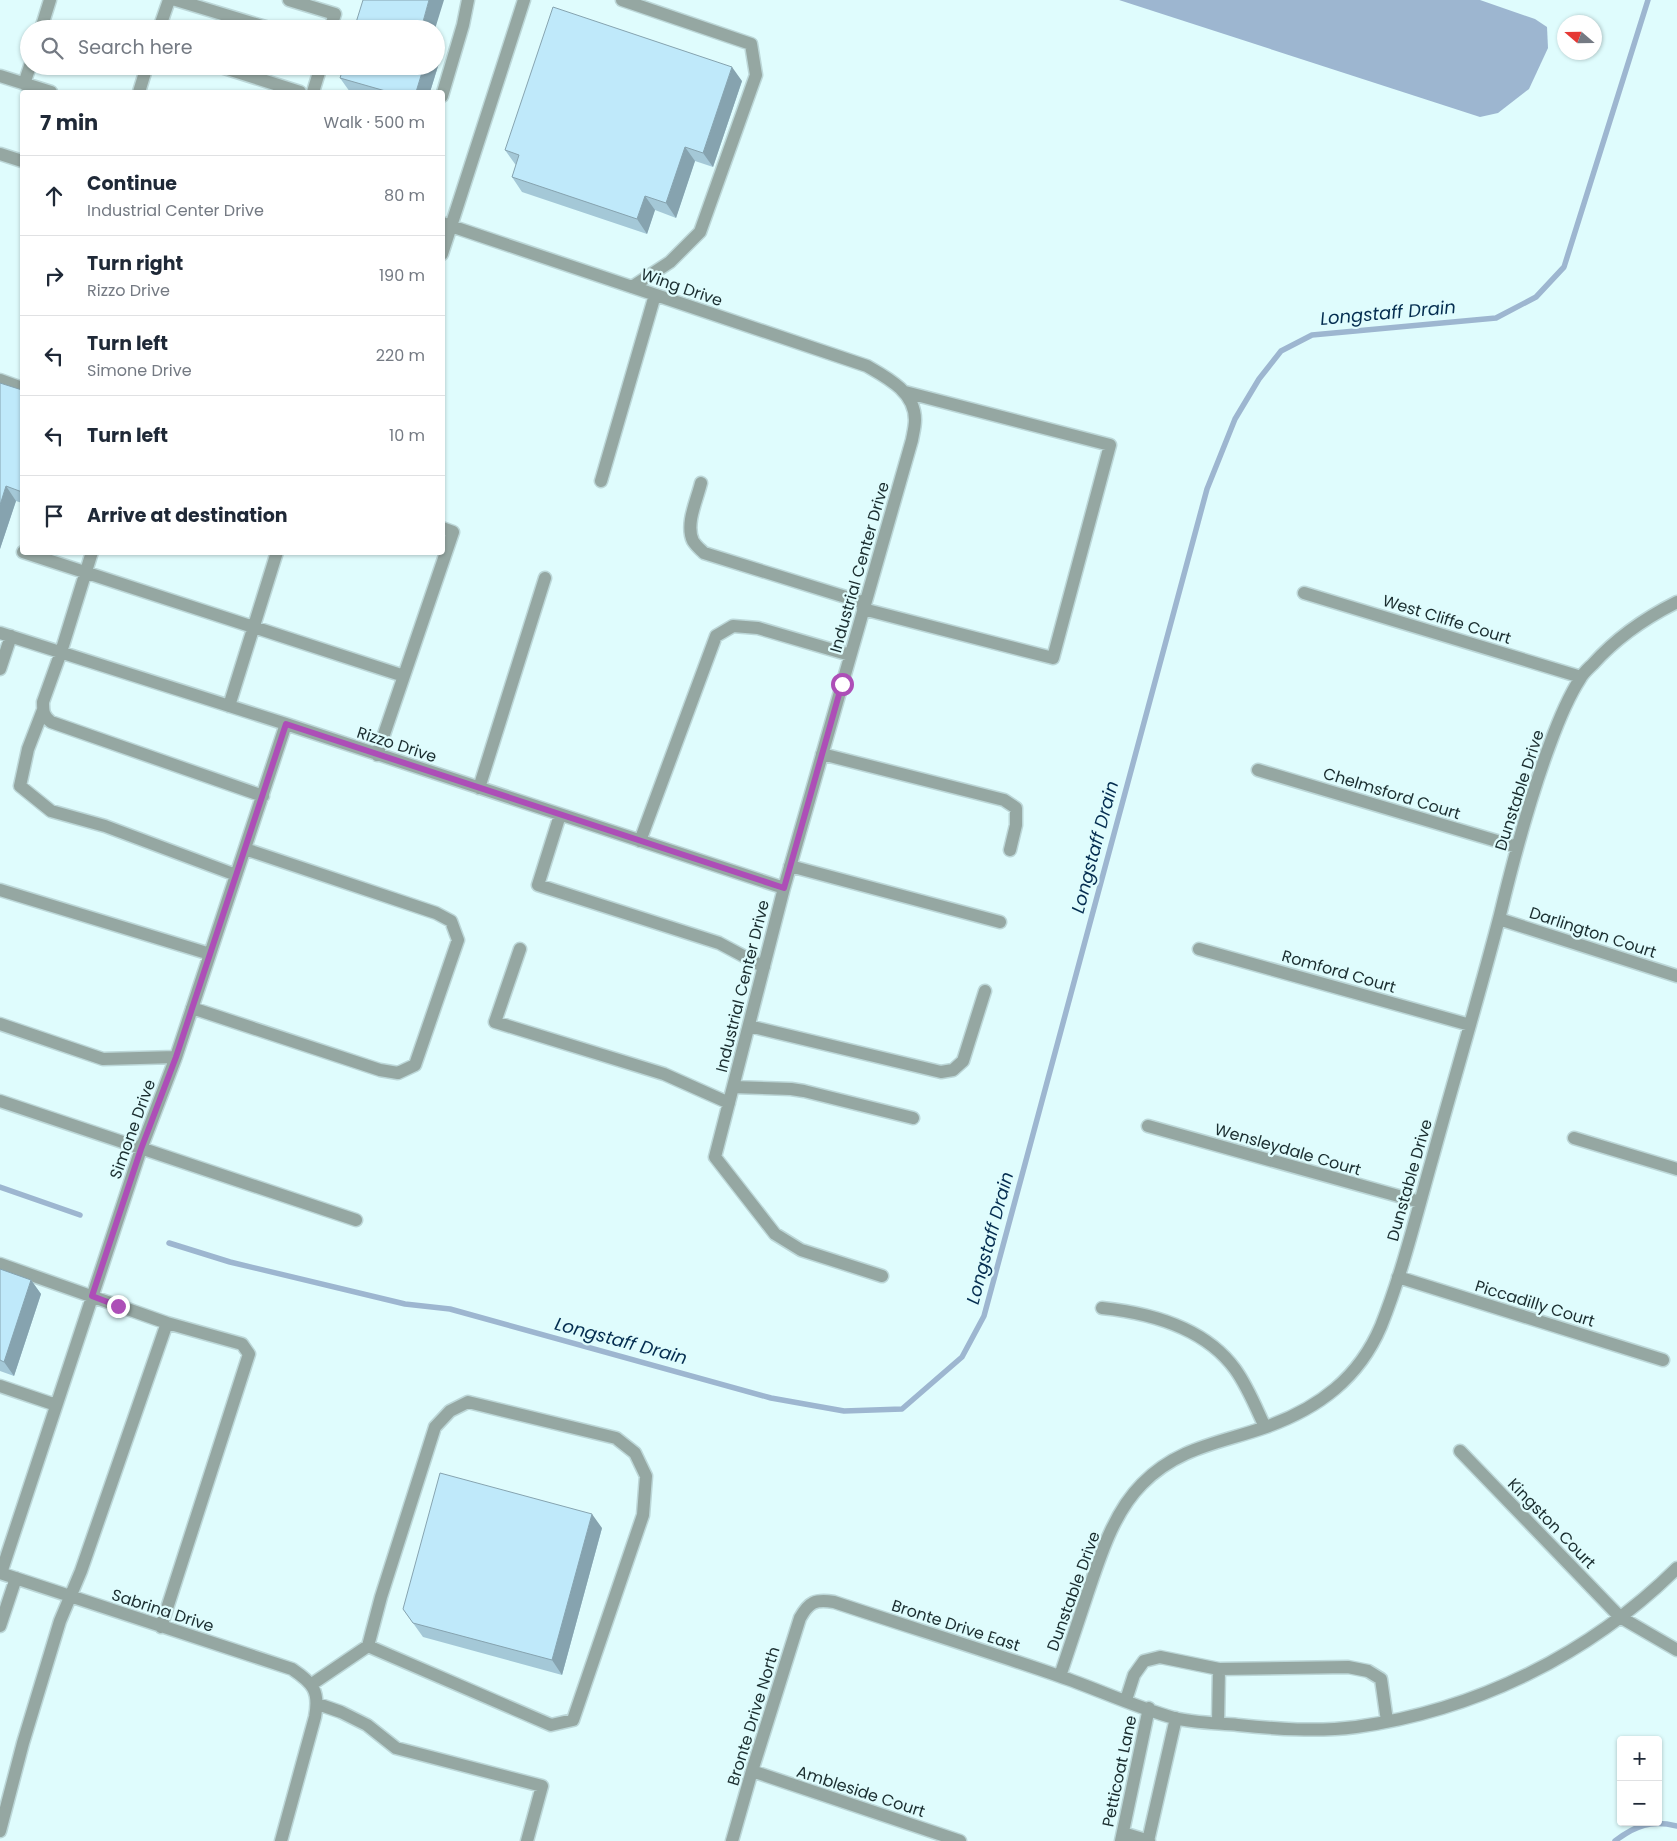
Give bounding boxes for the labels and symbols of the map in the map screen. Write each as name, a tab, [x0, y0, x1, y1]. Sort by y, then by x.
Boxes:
north arrow	[1557, 15, 1602, 60]
street label: Wing Drive	[638, 263, 726, 312]
water label: Longstaff Drain	[1319, 294, 1457, 331]
street label: Industrial Center Drive	[824, 479, 895, 655]
street label: West Cliffe Court	[1380, 589, 1514, 650]
route start	[831, 673, 854, 696]
street label: Rizzo Drive	[354, 721, 440, 768]
street label: Dunstable Drive	[1489, 727, 1550, 854]
street label: Chelmsford Court	[1320, 762, 1464, 825]
water label: Longstaff Drain	[1065, 778, 1124, 916]
street label: Industrial Center Drive	[710, 897, 775, 1075]
street label: Darlington Court	[1526, 901, 1659, 964]
street label: Romford Court	[1279, 944, 1399, 999]
street label: Simone Drive	[104, 1076, 161, 1182]
street label: Dunstable Drive	[1381, 1116, 1438, 1244]
street label: Wensleydale Court	[1212, 1118, 1364, 1181]
water label: Longstaff Drain	[960, 1169, 1019, 1307]
street label: Piccadilly Court	[1472, 1274, 1598, 1333]
route end	[107, 1295, 130, 1318]
water label: Longstaff Drain	[552, 1311, 690, 1370]
street label: Kingston Court	[1502, 1473, 1601, 1574]
street label: Dunstable Drive	[1041, 1528, 1106, 1654]
street label: Sabrina Drive	[109, 1583, 217, 1638]
street label: Bronte Drive East	[889, 1594, 1023, 1657]
street label: Bronte Drive North	[721, 1644, 786, 1788]
street label: Petticoat Lane	[1096, 1713, 1143, 1829]
street label: Ambleside Court	[794, 1760, 928, 1823]

